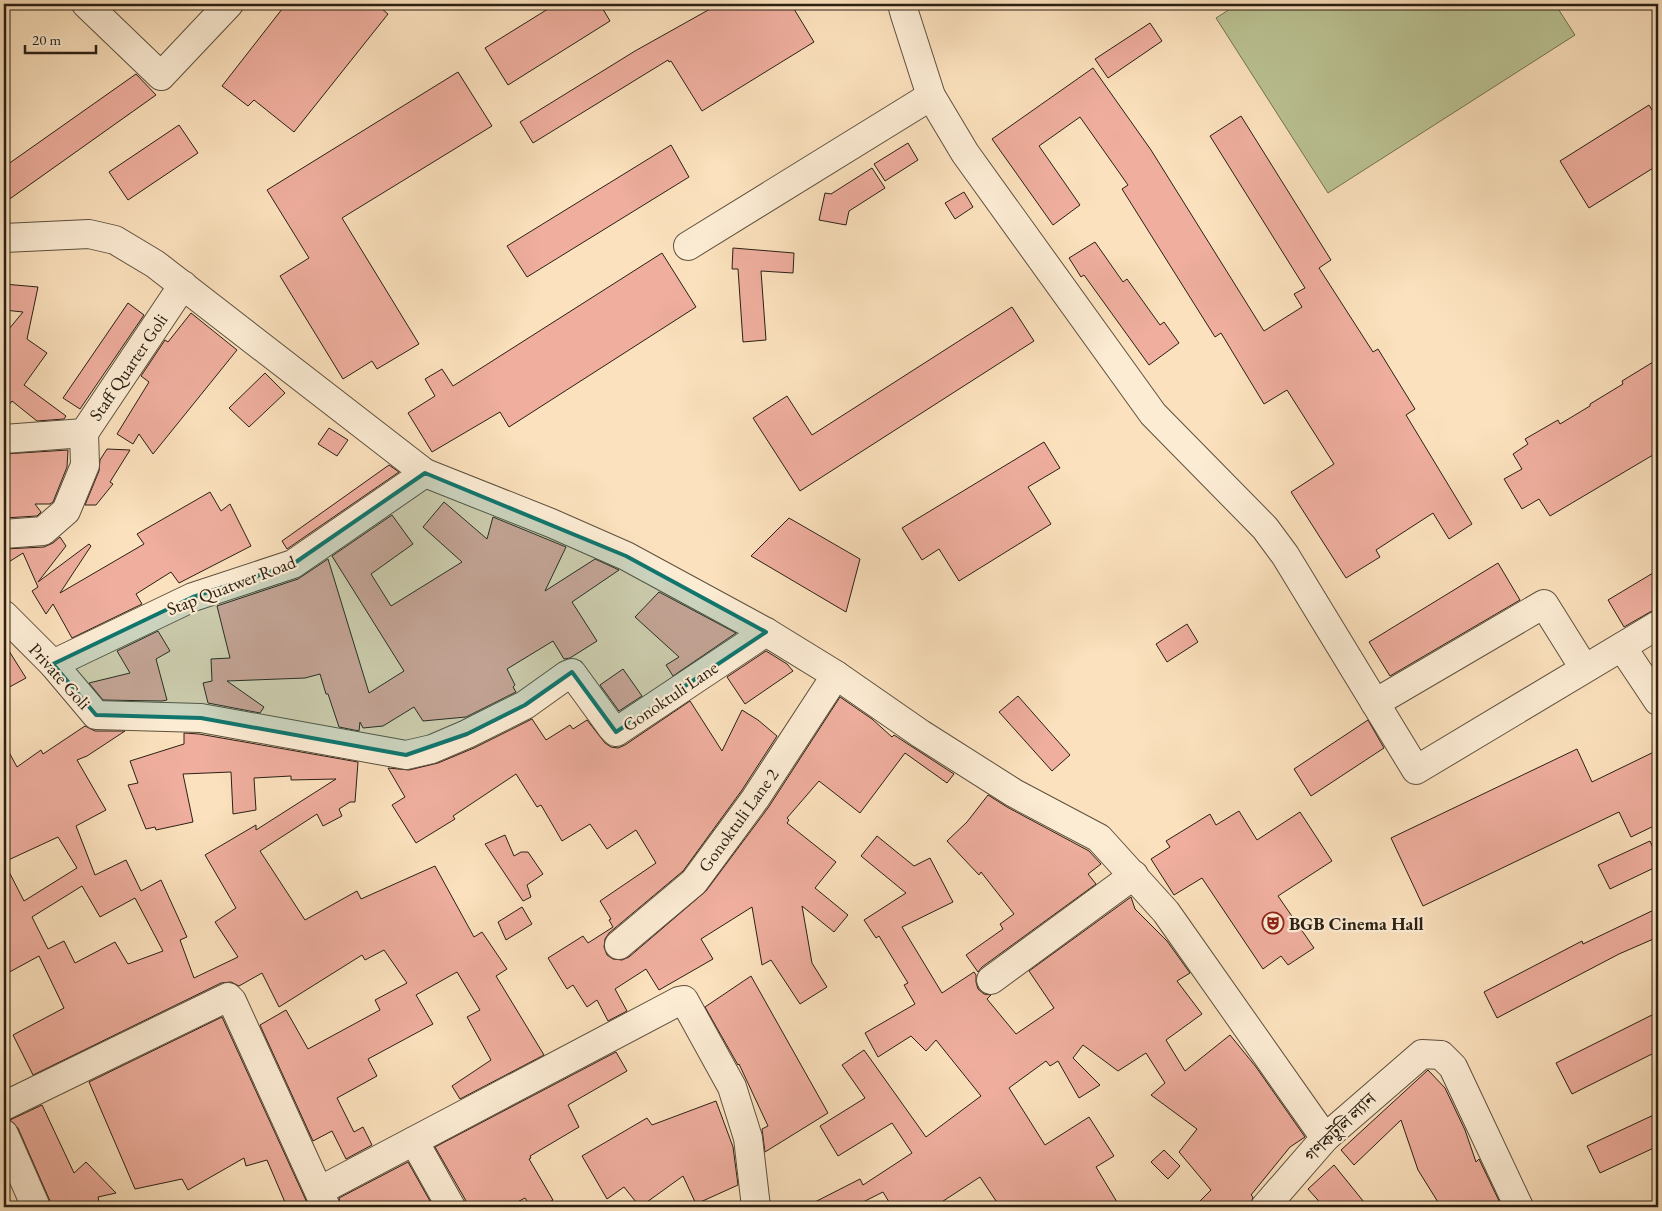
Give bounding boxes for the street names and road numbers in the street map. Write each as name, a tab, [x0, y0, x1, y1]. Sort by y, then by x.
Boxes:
street label: Staff Quarter Goli	[84, 309, 173, 425]
street label: Stap Quatwer Road	[163, 550, 300, 620]
street label: Private Goli	[24, 638, 96, 715]
street label: Gonoktuli Lane	[618, 656, 722, 736]
street label: Gonoktuli Lane 2	[693, 763, 784, 876]
street label: গণকটুলি ল্যান	[1299, 1087, 1381, 1167]

